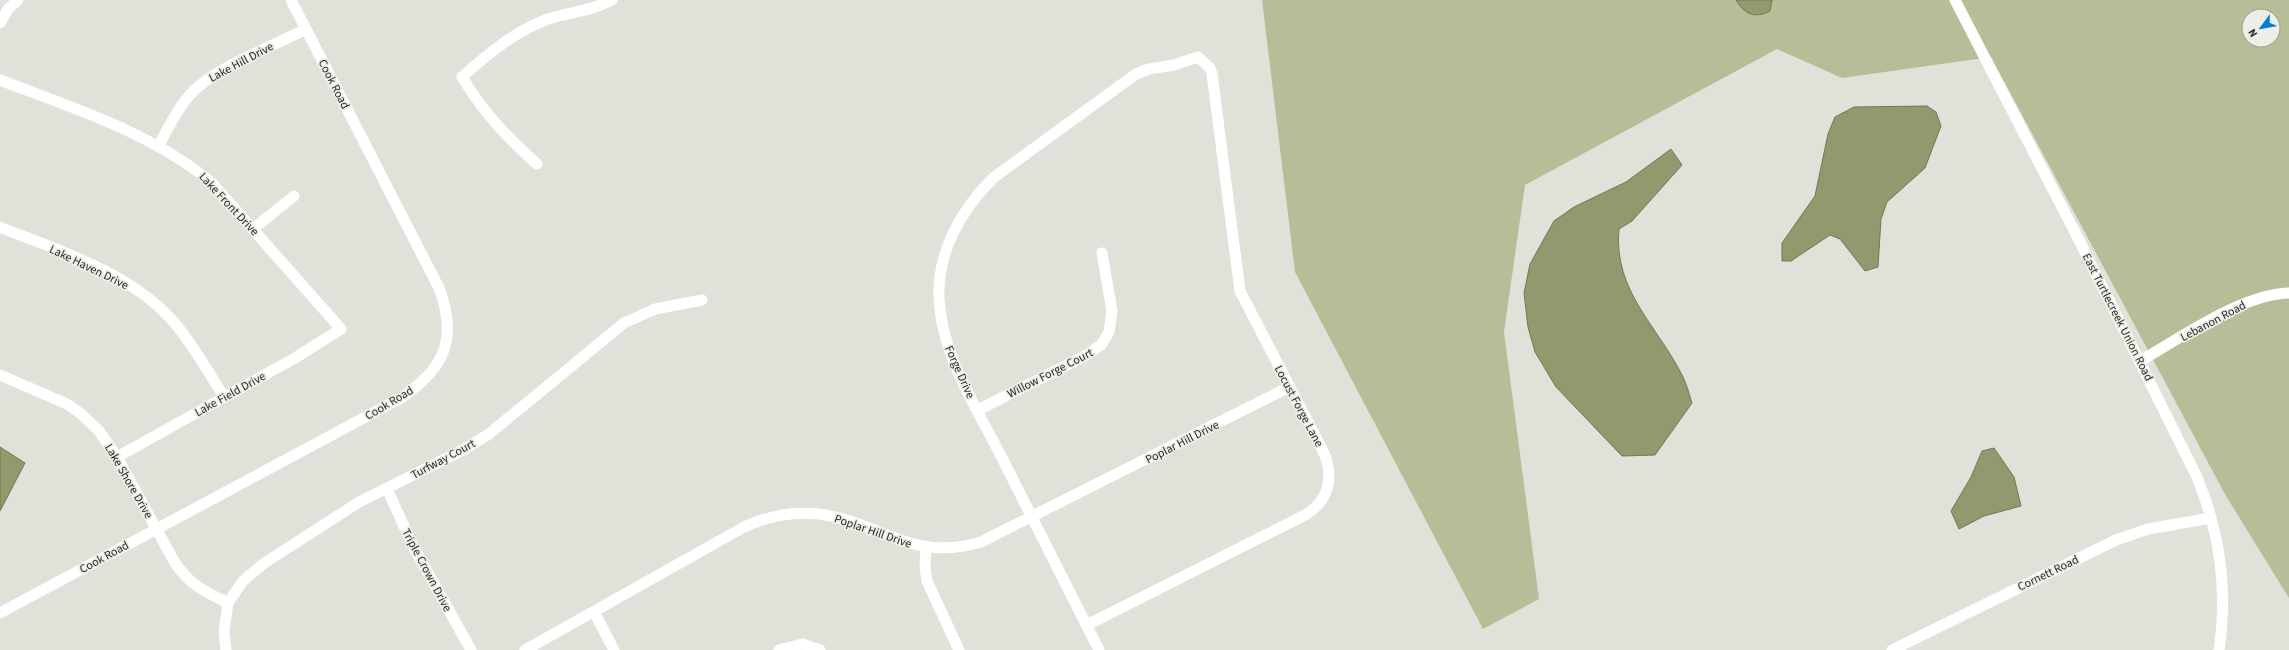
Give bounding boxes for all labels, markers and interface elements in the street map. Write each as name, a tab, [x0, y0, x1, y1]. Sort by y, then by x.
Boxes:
north arrow	[2241, 8, 2281, 48]
text: N	[2245, 26, 2261, 40]
street label: Lake Hill Drive	[206, 38, 277, 87]
street label: Cook Road	[314, 56, 353, 112]
street label: Lake Front Drive	[195, 169, 263, 240]
street label: Lake Haven Drive	[46, 241, 131, 294]
street label: East Turtlecreek Union Road	[2078, 250, 2157, 384]
street label: Lebanon Road	[2177, 297, 2249, 346]
street label: Forge Drive	[940, 343, 979, 402]
street label: Willow Forge Court	[1004, 344, 1096, 403]
street label: Locust Forge Lane	[1270, 362, 1327, 450]
street label: Lake Field Drive	[192, 368, 269, 421]
street label: Cook Road	[362, 382, 417, 425]
street label: Poplar Hill Drive	[1142, 417, 1222, 468]
street label: Turfway Court	[408, 435, 478, 484]
street label: Lake Shore Drive	[100, 441, 157, 522]
street label: Poplar Hill Drive	[832, 510, 914, 553]
street label: Triple Crown Drive	[397, 526, 456, 615]
street label: Cook Road	[77, 537, 132, 578]
street label: Cornett Road	[2015, 551, 2082, 596]

